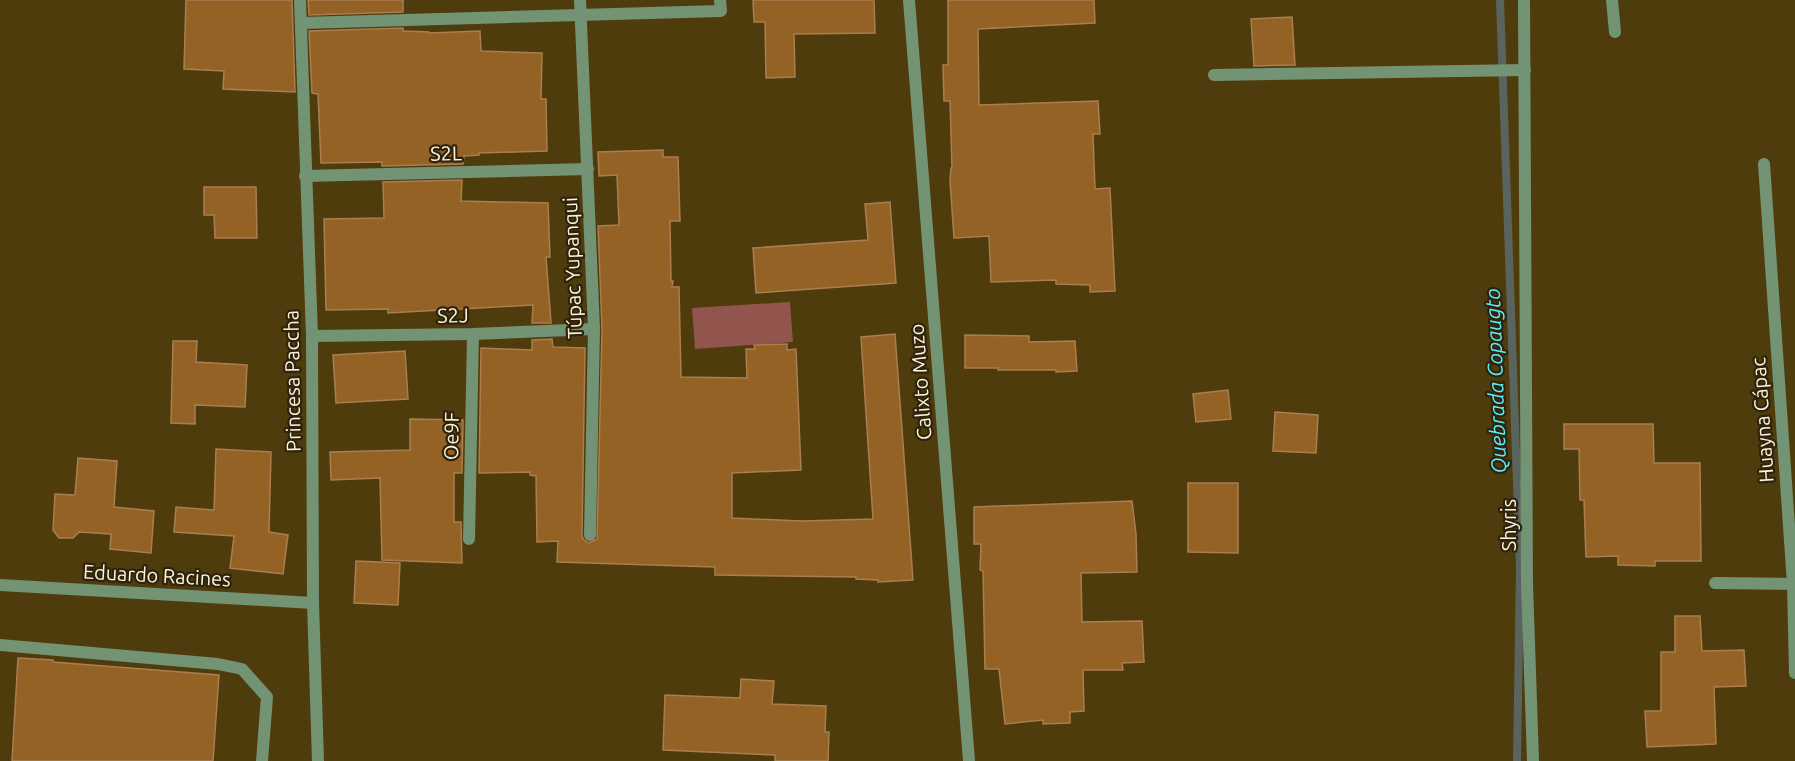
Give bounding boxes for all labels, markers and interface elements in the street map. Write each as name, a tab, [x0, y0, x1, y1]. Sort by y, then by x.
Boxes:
street label: S2L	[430, 141, 462, 165]
street label: Túpac Yupanqui	[558, 197, 586, 339]
water label: Quebrada Copaugto	[1480, 288, 1511, 474]
street label: S2J	[437, 303, 469, 327]
street label: Princesa Paccha	[279, 310, 305, 452]
street label: Calixto Muzo	[904, 323, 936, 441]
street label: Huayna Cápac	[1746, 357, 1778, 483]
street label: Oe9F	[439, 412, 463, 460]
street label: Shyris	[1497, 499, 1520, 551]
street label: Eduardo Racines	[83, 560, 231, 590]

